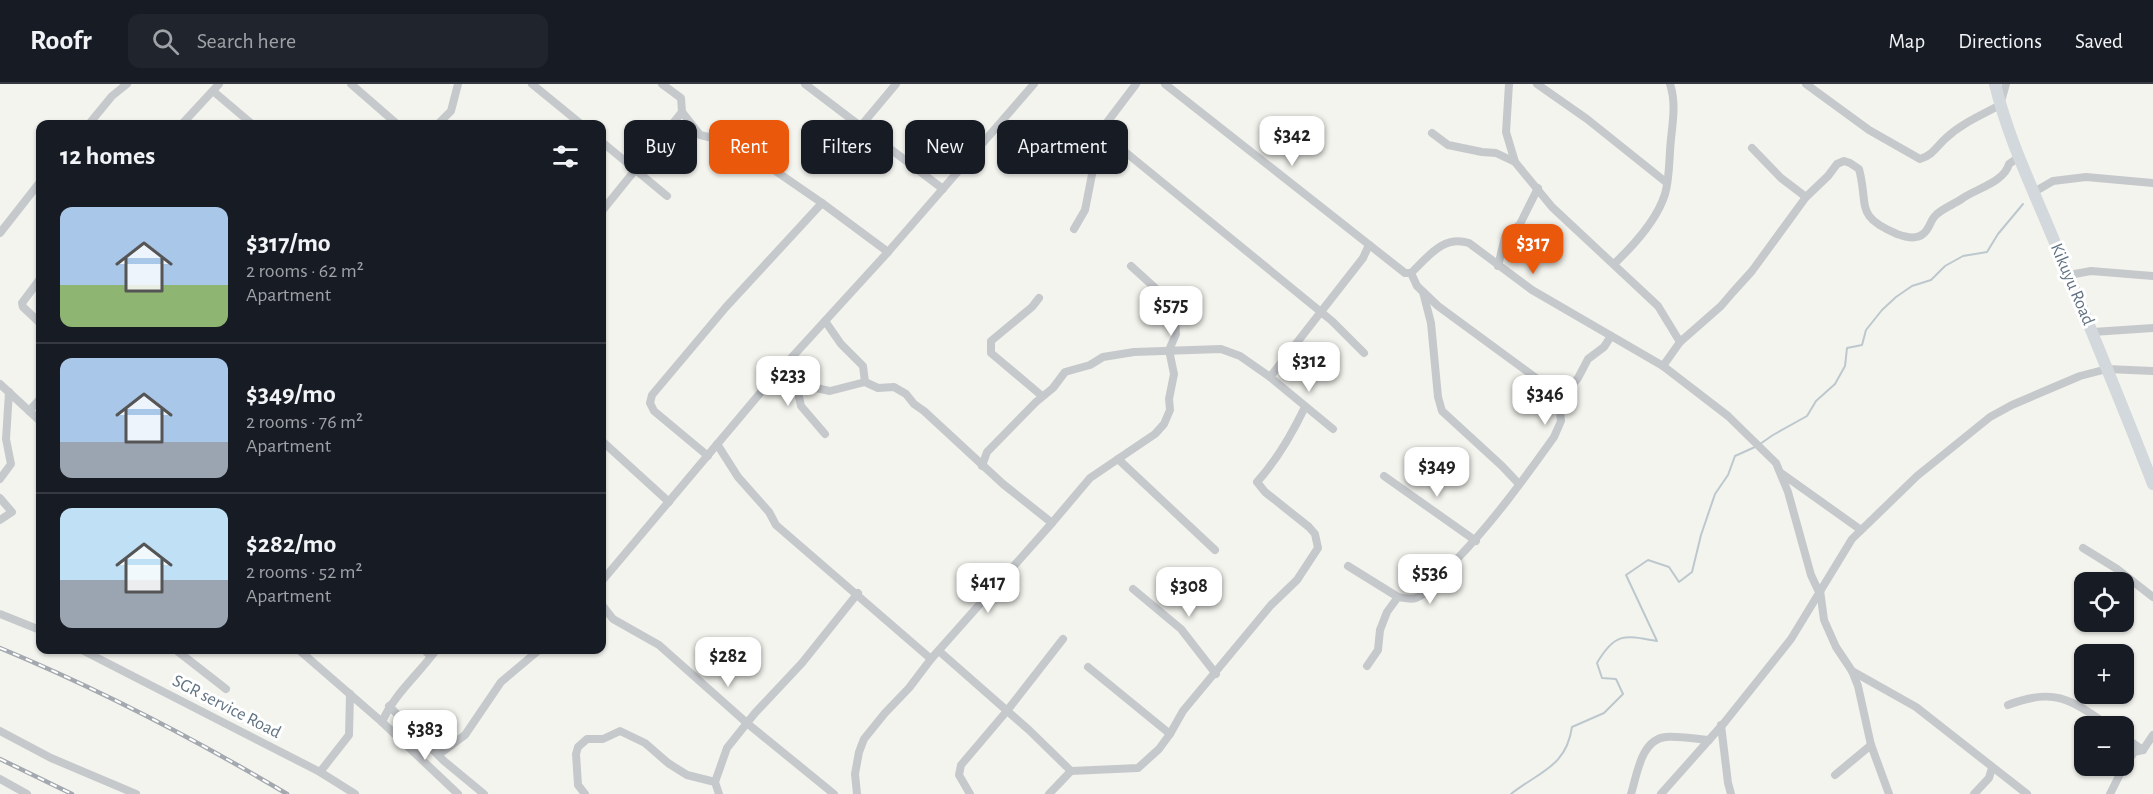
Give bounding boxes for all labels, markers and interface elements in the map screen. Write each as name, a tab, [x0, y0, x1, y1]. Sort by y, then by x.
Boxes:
search box	[128, 14, 548, 68]
icon: search	[149, 25, 182, 58]
text: Roofr	[30, 27, 92, 55]
text: Search here	[197, 30, 296, 52]
text: Map	[1889, 31, 1925, 52]
text: Directions	[1958, 31, 2042, 52]
text: Saved	[2075, 31, 2123, 52]
pin: $342	[1256, 116, 1328, 167]
chip: Buy	[624, 120, 697, 174]
chip: Rent	[709, 120, 789, 174]
chip: Filters	[801, 120, 893, 174]
chip: New	[905, 120, 985, 174]
chip: Apartment	[997, 120, 1128, 174]
text: $342	[1273, 125, 1311, 145]
icon: filters	[549, 140, 582, 173]
text: 12 homes	[60, 143, 155, 169]
pin: $317	[1497, 224, 1569, 275]
text: $317/mo	[246, 230, 331, 256]
icon: home	[108, 231, 180, 303]
text: $317	[1516, 233, 1550, 253]
street label: Kikuyu Road	[2047, 241, 2097, 328]
text: 2 rooms · 62 m²	[246, 261, 364, 281]
text: Apartment	[246, 285, 331, 305]
pin: $575	[1135, 286, 1207, 337]
text: $575	[1154, 295, 1188, 315]
pin: $312	[1273, 342, 1345, 393]
text: $312	[1292, 351, 1326, 371]
pin: $233	[752, 356, 824, 407]
text: $233	[770, 365, 806, 385]
pin: $346	[1509, 375, 1581, 426]
text: $349/mo	[246, 381, 336, 407]
icon: home	[108, 382, 180, 454]
text: $346	[1526, 384, 1564, 404]
text: 2 rooms · 76 m²	[246, 412, 363, 432]
text: Apartment	[246, 436, 331, 456]
pin: $349	[1401, 447, 1473, 498]
text: $349	[1418, 456, 1456, 476]
text: $282/mo	[246, 531, 336, 557]
icon: home	[108, 532, 180, 604]
pin: $536	[1394, 554, 1466, 605]
text: 2 rooms · 52 m²	[246, 562, 363, 582]
pin: $417	[952, 563, 1024, 614]
text: $536	[1412, 563, 1448, 583]
pin: $308	[1153, 567, 1225, 618]
text: $417	[971, 572, 1005, 592]
map controls	[2074, 572, 2134, 776]
button: locate	[2074, 572, 2134, 632]
text: $308	[1170, 576, 1208, 596]
text: Apartment	[246, 586, 331, 606]
pin: $282	[692, 637, 764, 688]
button: +	[2074, 644, 2134, 704]
text: $282	[709, 646, 747, 666]
street label: SGR service Road	[169, 672, 284, 742]
pin: $383	[389, 710, 461, 761]
button: −	[2074, 716, 2134, 776]
text: $383	[407, 719, 443, 739]

